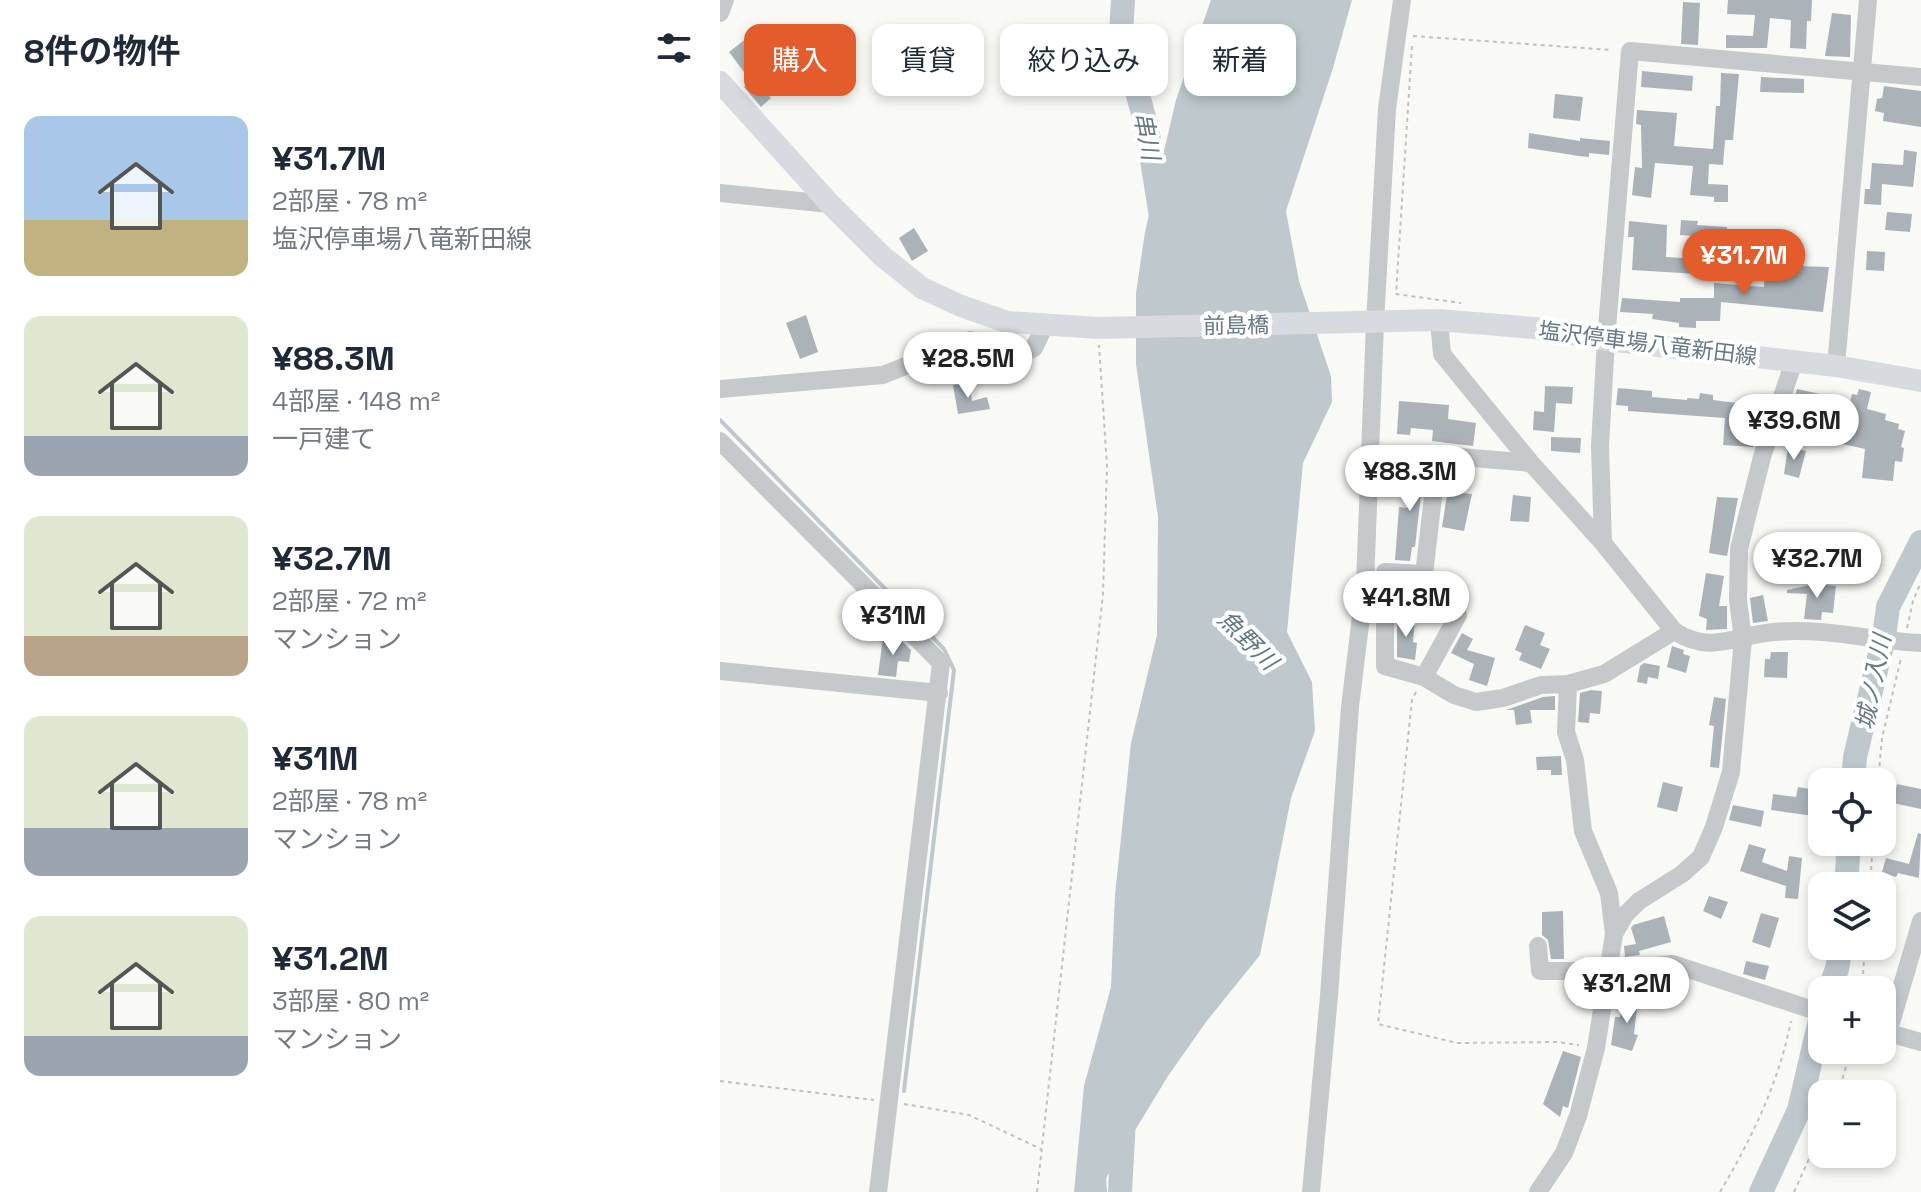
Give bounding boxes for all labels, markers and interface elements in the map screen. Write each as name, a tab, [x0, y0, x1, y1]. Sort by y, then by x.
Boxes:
chip: 購入	[744, 24, 856, 96]
chip: 賃貸	[872, 24, 984, 96]
chip: 絞り込み	[1000, 24, 1168, 96]
chip: 新着	[1184, 24, 1296, 96]
icon: filters	[652, 26, 696, 70]
text: 8件の物件	[24, 30, 180, 73]
water label: 串川	[1127, 109, 1167, 165]
text: ¥31.7M	[272, 137, 386, 180]
icon: home	[88, 148, 184, 244]
text: 2部屋 · 78 m²	[272, 184, 427, 218]
text: 塩沢停車場八竜新田線	[272, 222, 532, 256]
pin: ¥31.7M	[1679, 229, 1809, 297]
text: ¥31.7M	[1700, 238, 1788, 272]
street label: 前島橋	[1203, 310, 1269, 340]
street label: 塩沢停車場八竜新田線	[1537, 316, 1759, 370]
pin: ¥28.5M	[903, 332, 1033, 400]
text: ¥88.3M	[272, 337, 395, 380]
text: ¥28.5M	[921, 341, 1015, 375]
icon: home	[88, 348, 184, 444]
text: 4部屋 · 148 m²	[272, 384, 440, 418]
pin: ¥39.6M	[1729, 394, 1859, 462]
text: ¥39.6M	[1747, 403, 1841, 437]
text: 一戸建て	[272, 422, 376, 456]
pin: ¥88.3M	[1345, 445, 1475, 513]
text: ¥88.3M	[1363, 454, 1457, 488]
pin: ¥32.7M	[1752, 532, 1882, 600]
text: ¥32.7M	[272, 537, 392, 580]
text: ¥32.7M	[1771, 541, 1863, 575]
icon: home	[88, 548, 184, 644]
pin: ¥41.8M	[1341, 571, 1471, 639]
text: ¥41.8M	[1361, 580, 1451, 614]
text: 2部屋 · 72 m²	[272, 584, 427, 618]
pin: ¥31M	[846, 589, 940, 657]
text: ¥31M	[860, 598, 926, 632]
water label: 魚野川	[1212, 604, 1287, 679]
text: マンション	[272, 622, 402, 656]
water label: 城ノ入川	[1849, 629, 1898, 732]
text: ¥31M	[272, 737, 359, 780]
icon: home	[88, 748, 184, 844]
map controls	[1808, 768, 1896, 1168]
button: locate	[1808, 768, 1896, 856]
text: 2部屋 · 78 m²	[272, 784, 427, 818]
text: マンション	[272, 822, 402, 856]
button: layers	[1808, 872, 1896, 960]
text: ¥31.2M	[272, 937, 389, 980]
icon: home	[88, 948, 184, 1044]
pin: ¥31.2M	[1562, 957, 1692, 1025]
text: ¥31.2M	[1582, 966, 1672, 1000]
button: +	[1808, 976, 1896, 1064]
text: 3部屋 · 80 m²	[272, 984, 429, 1018]
text: マンション	[272, 1022, 402, 1056]
button: −	[1808, 1080, 1896, 1168]

